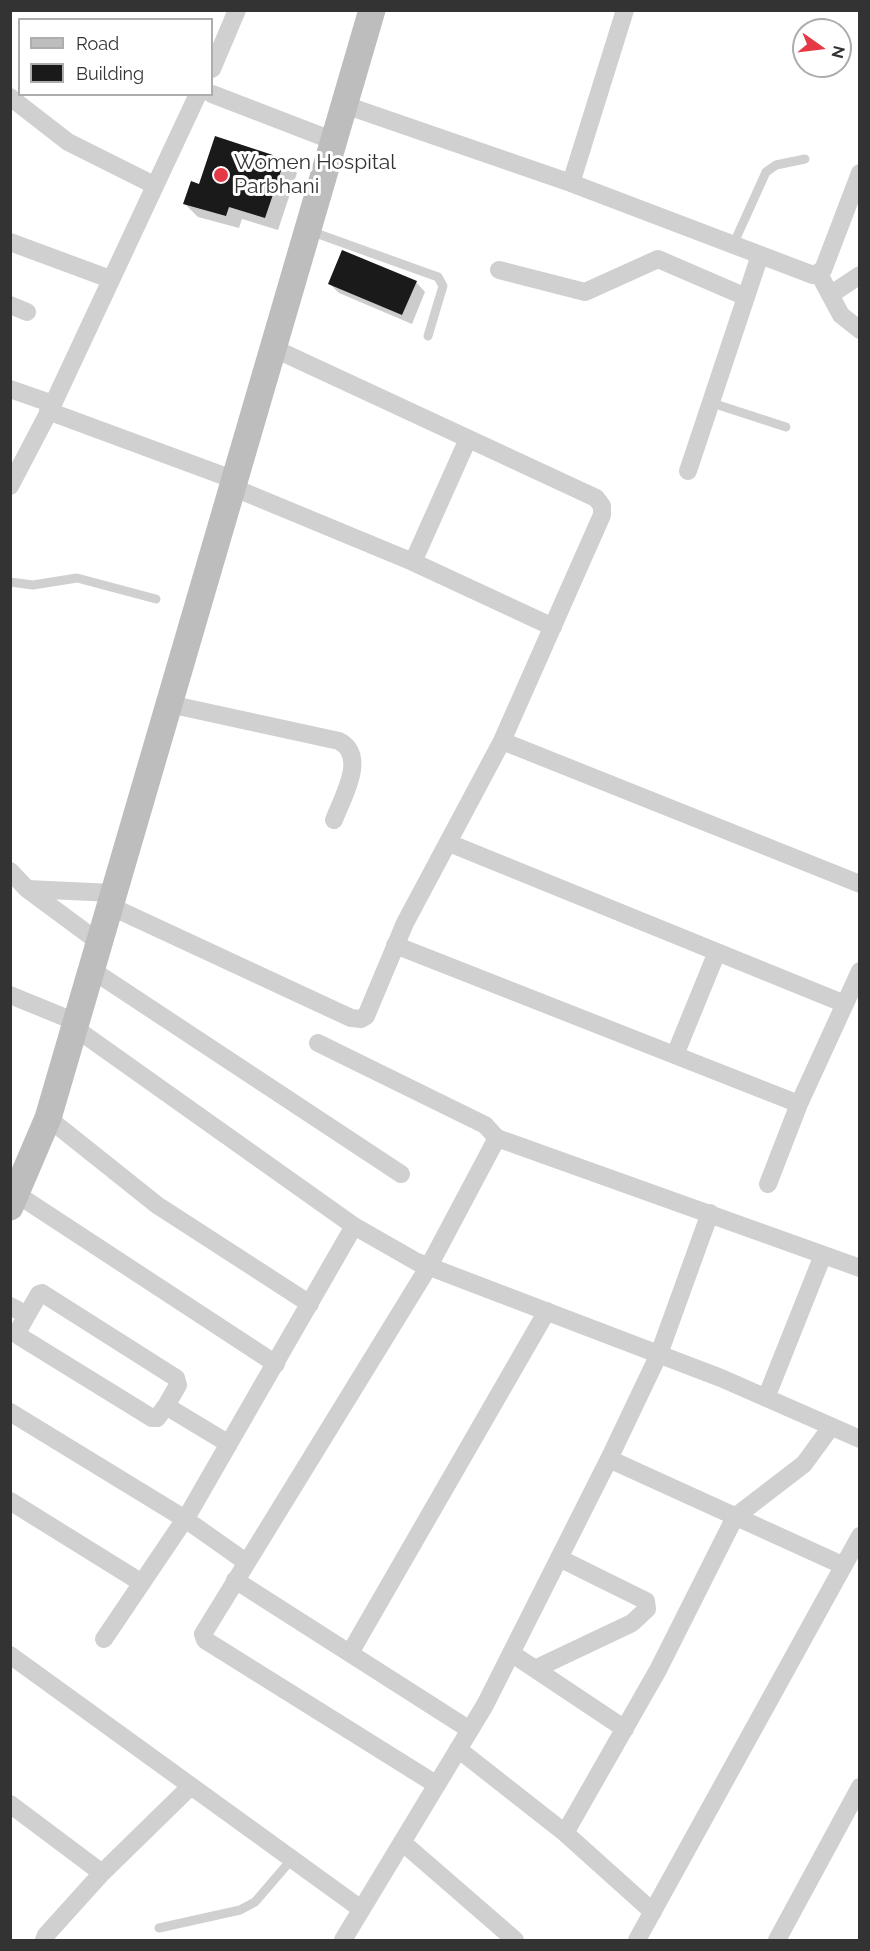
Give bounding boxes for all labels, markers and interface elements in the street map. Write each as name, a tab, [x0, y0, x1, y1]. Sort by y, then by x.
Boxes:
legend	[18, 18, 213, 96]
north arrow	[792, 18, 852, 78]
text: Road	[76, 33, 119, 54]
text: N	[827, 44, 849, 60]
text: Building	[76, 63, 144, 84]
place label: Women Hospital Parbhani	[234, 150, 396, 200]
marker: Women Hospital Parbhani	[212, 166, 230, 184]

